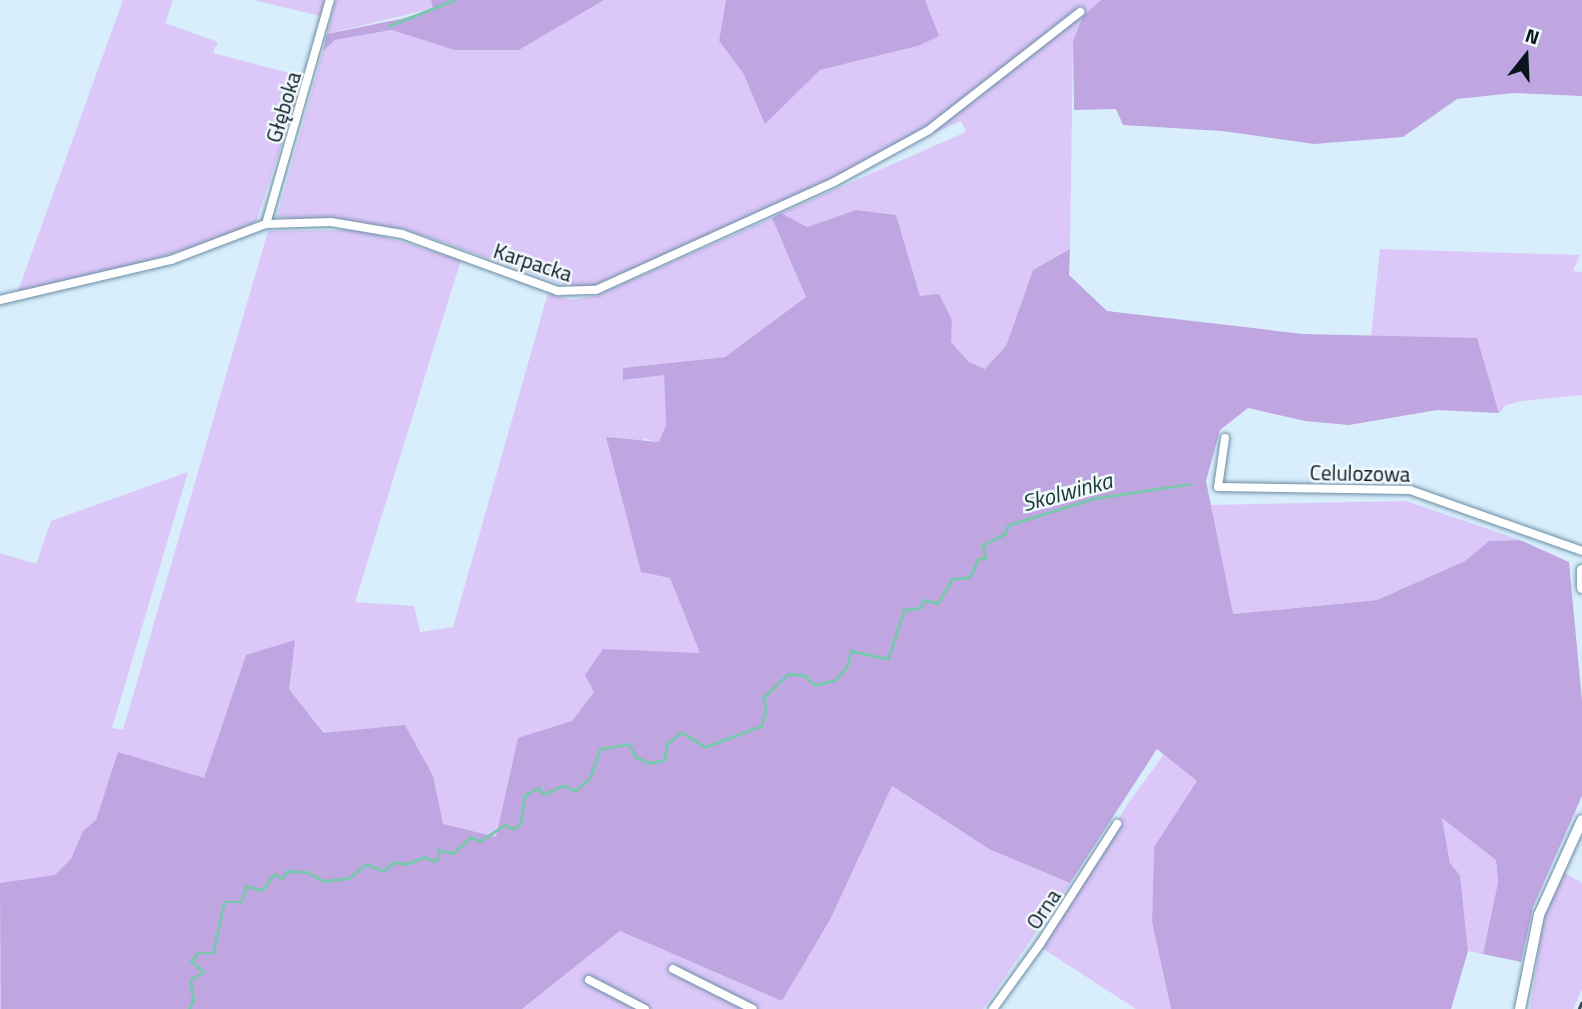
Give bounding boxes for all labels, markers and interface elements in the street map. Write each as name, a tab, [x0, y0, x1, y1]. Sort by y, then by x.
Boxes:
text: N	[1522, 20, 1543, 51]
north arrow	[1491, 21, 1561, 91]
street label: Głęboka	[260, 69, 306, 145]
street label: Karpacka	[491, 238, 575, 286]
street label: Celulozowa	[1309, 460, 1411, 486]
water label: Skolwinka	[1019, 467, 1115, 517]
street label: Orna	[1021, 884, 1065, 934]

